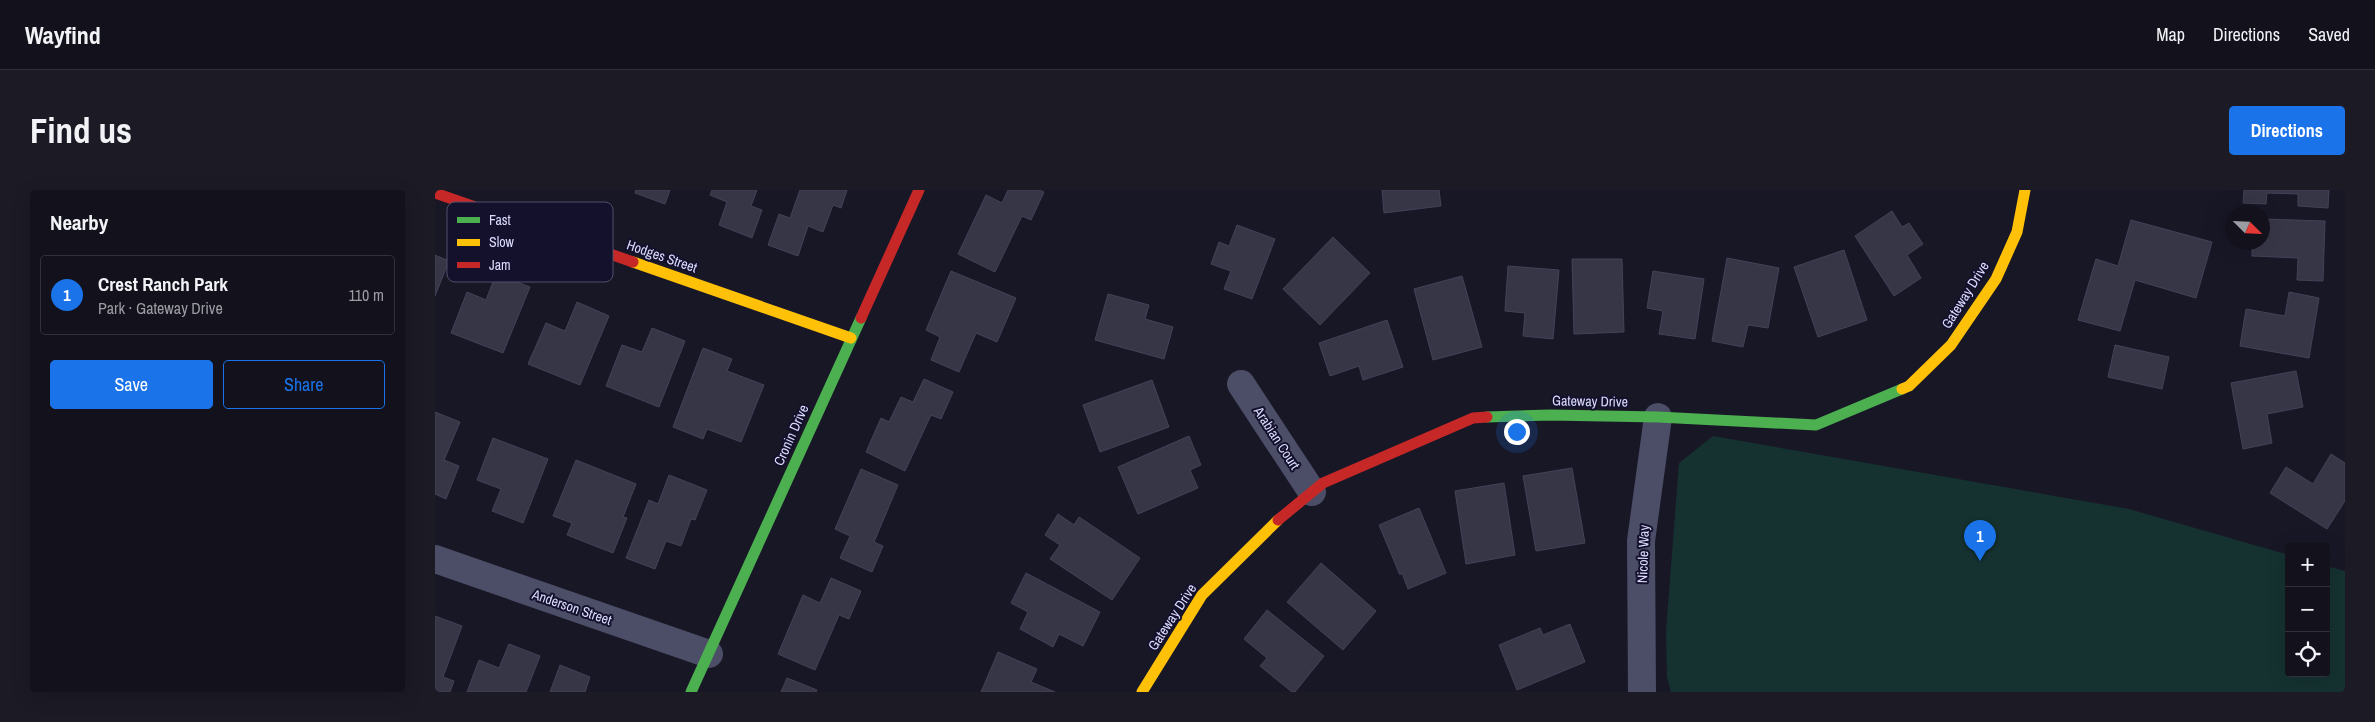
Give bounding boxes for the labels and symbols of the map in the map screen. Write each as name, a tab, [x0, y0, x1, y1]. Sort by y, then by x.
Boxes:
legend	[447, 202, 613, 282]
north arrow	[2225, 205, 2270, 250]
text: Fast	[489, 211, 511, 229]
text: Slow	[489, 233, 515, 251]
street label: Hodges Street	[624, 236, 700, 276]
text: Jam	[489, 256, 511, 274]
street label: Gateway Drive	[1937, 258, 1993, 332]
street label: Gateway Drive	[1552, 391, 1628, 411]
street label: Cronin Drive	[770, 402, 812, 468]
street label: Arabian Court	[1249, 402, 1304, 473]
your location	[1504, 419, 1530, 445]
pin: 1	[1964, 520, 1996, 561]
street label: Nicole Way	[1633, 524, 1653, 583]
street label: Gateway Drive	[1144, 580, 1200, 654]
street label: Anderson Street	[529, 585, 614, 629]

